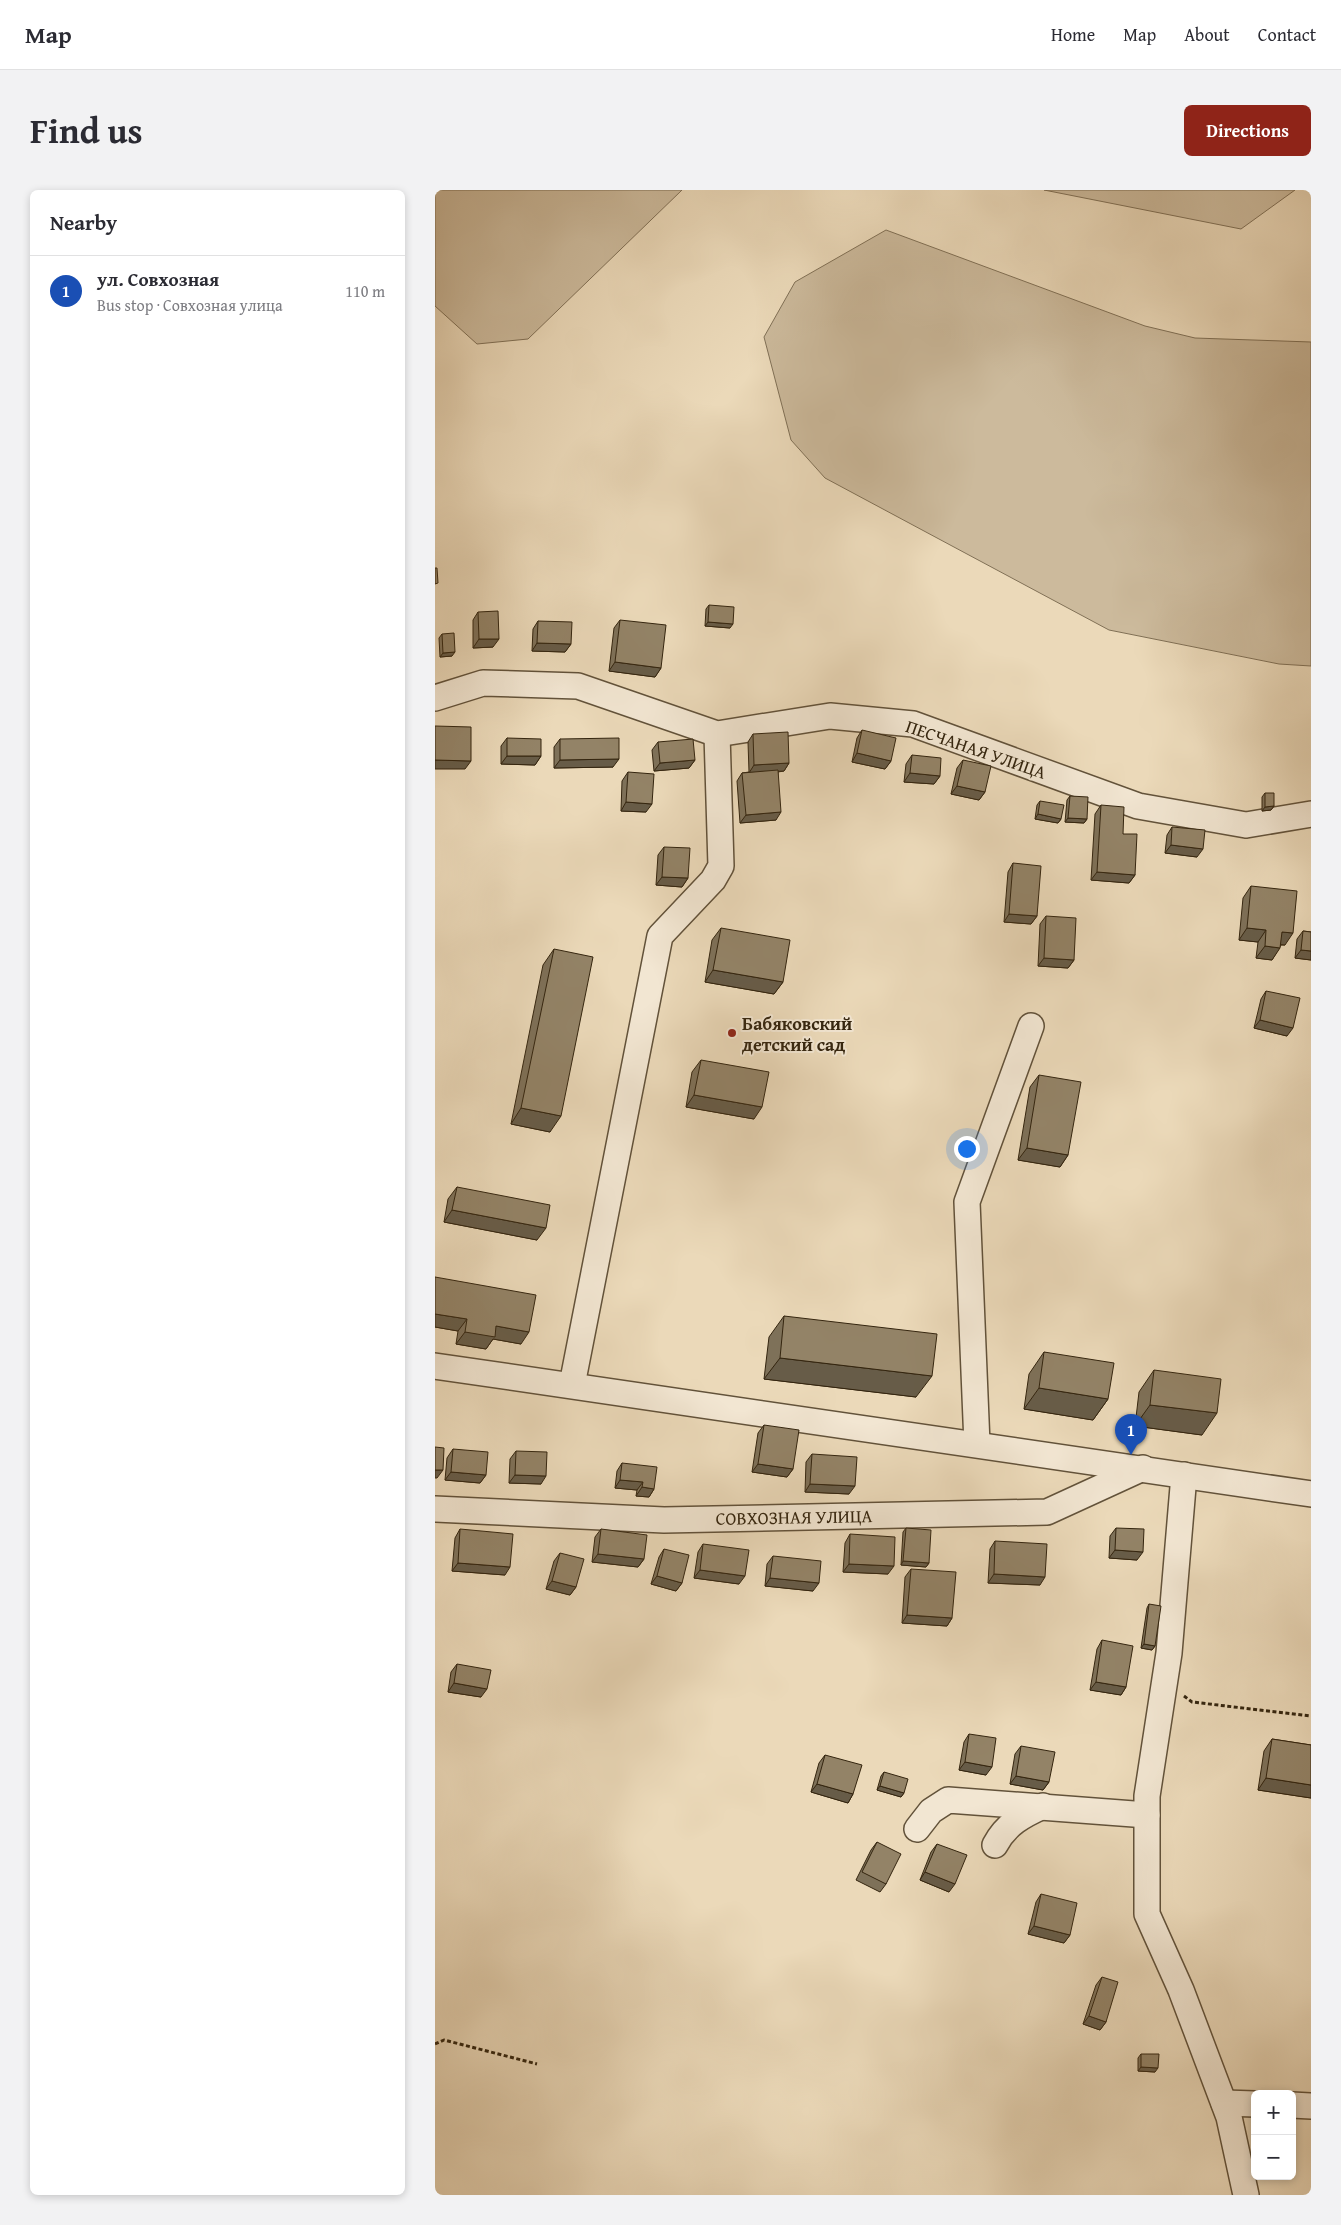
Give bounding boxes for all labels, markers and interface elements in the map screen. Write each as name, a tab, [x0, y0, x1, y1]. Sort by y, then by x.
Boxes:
text: Map	[25, 17, 72, 52]
text: Home	[1051, 21, 1095, 48]
text: Map	[1123, 21, 1156, 48]
text: About	[1184, 21, 1230, 48]
text: Contact	[1258, 21, 1316, 48]
text: Find us	[30, 105, 143, 156]
button: Directions	[1184, 105, 1311, 156]
text: Nearby	[50, 207, 117, 238]
text: ул. Совхозная	[97, 265, 219, 293]
text: 1	[62, 279, 70, 303]
text: 110 m	[345, 279, 385, 303]
text: Bus stop · Совхозная улица	[97, 293, 283, 317]
street label: ПЕСЧАНАЯ УЛИЦА	[902, 712, 1050, 786]
place label: Бабяковский детский сад	[742, 1010, 852, 1058]
marker: Бабяковский детский сад	[726, 1027, 738, 1039]
your location	[954, 1136, 980, 1162]
pin: 1	[1115, 1414, 1147, 1455]
street label: СОВХОЗНАЯ УЛИЦА	[715, 1502, 873, 1532]
map controls	[1251, 2090, 1296, 2180]
button: +	[1251, 2090, 1296, 2135]
button: −	[1251, 2135, 1296, 2180]

